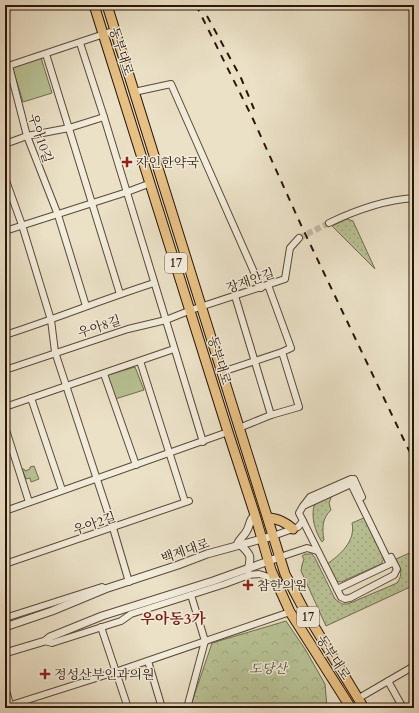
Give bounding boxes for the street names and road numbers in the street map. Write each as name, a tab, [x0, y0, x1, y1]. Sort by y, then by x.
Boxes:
street label: 동부대로	[105, 25, 138, 78]
street label: 우아10길	[24, 111, 56, 165]
road number: 17	[165, 253, 187, 273]
street label: 장재안길	[224, 264, 277, 298]
street label: 우아8길	[75, 312, 123, 342]
street label: 동부대로	[203, 334, 235, 387]
street label: 우아2길	[70, 508, 118, 540]
street label: 백제대로	[159, 534, 212, 568]
road number: 17	[297, 607, 319, 627]
street label: 동부대로	[312, 632, 355, 684]

